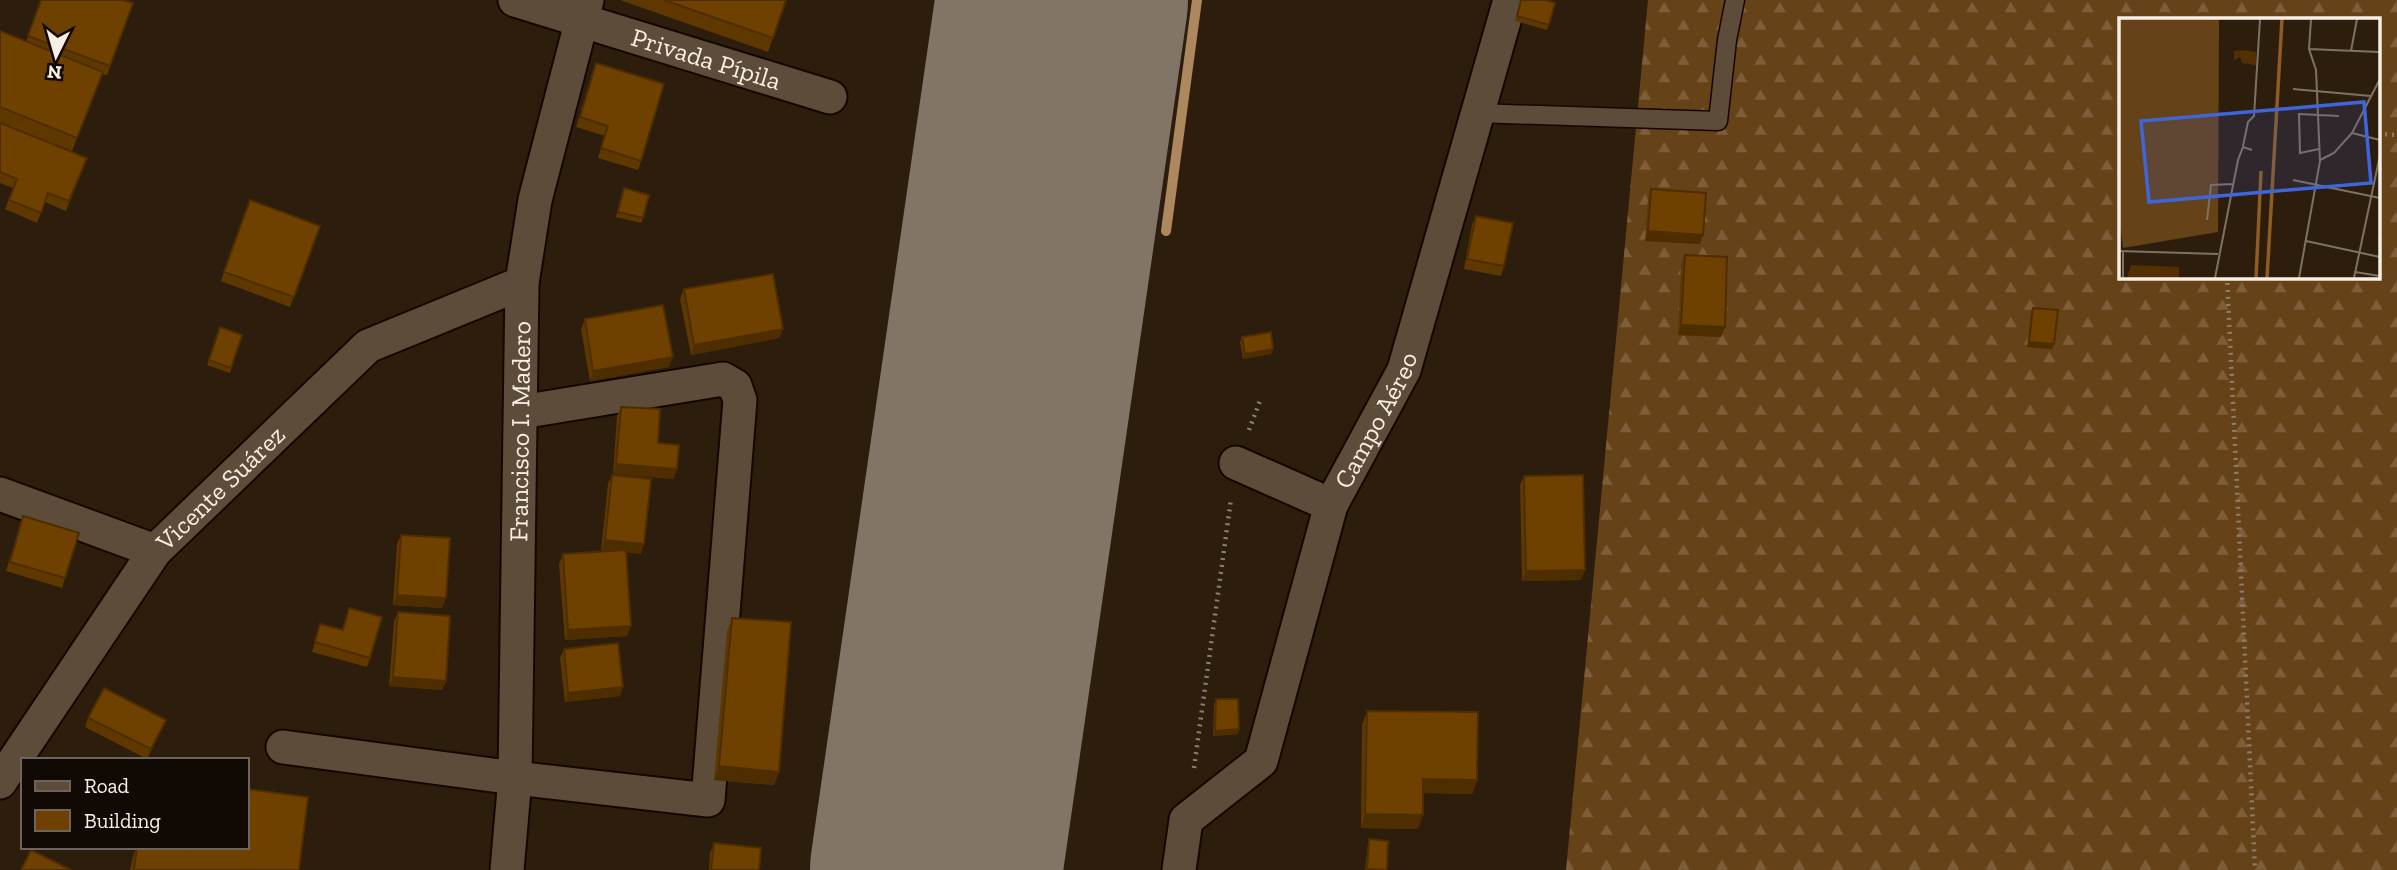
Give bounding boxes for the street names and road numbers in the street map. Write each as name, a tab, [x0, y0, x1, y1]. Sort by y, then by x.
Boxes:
street label: Privada Pípila	[628, 21, 785, 97]
street label: Francisco I. Madero	[502, 321, 537, 542]
street label: Campo Aéreo	[1327, 349, 1424, 494]
street label: Vicente Suárez	[149, 419, 292, 558]

